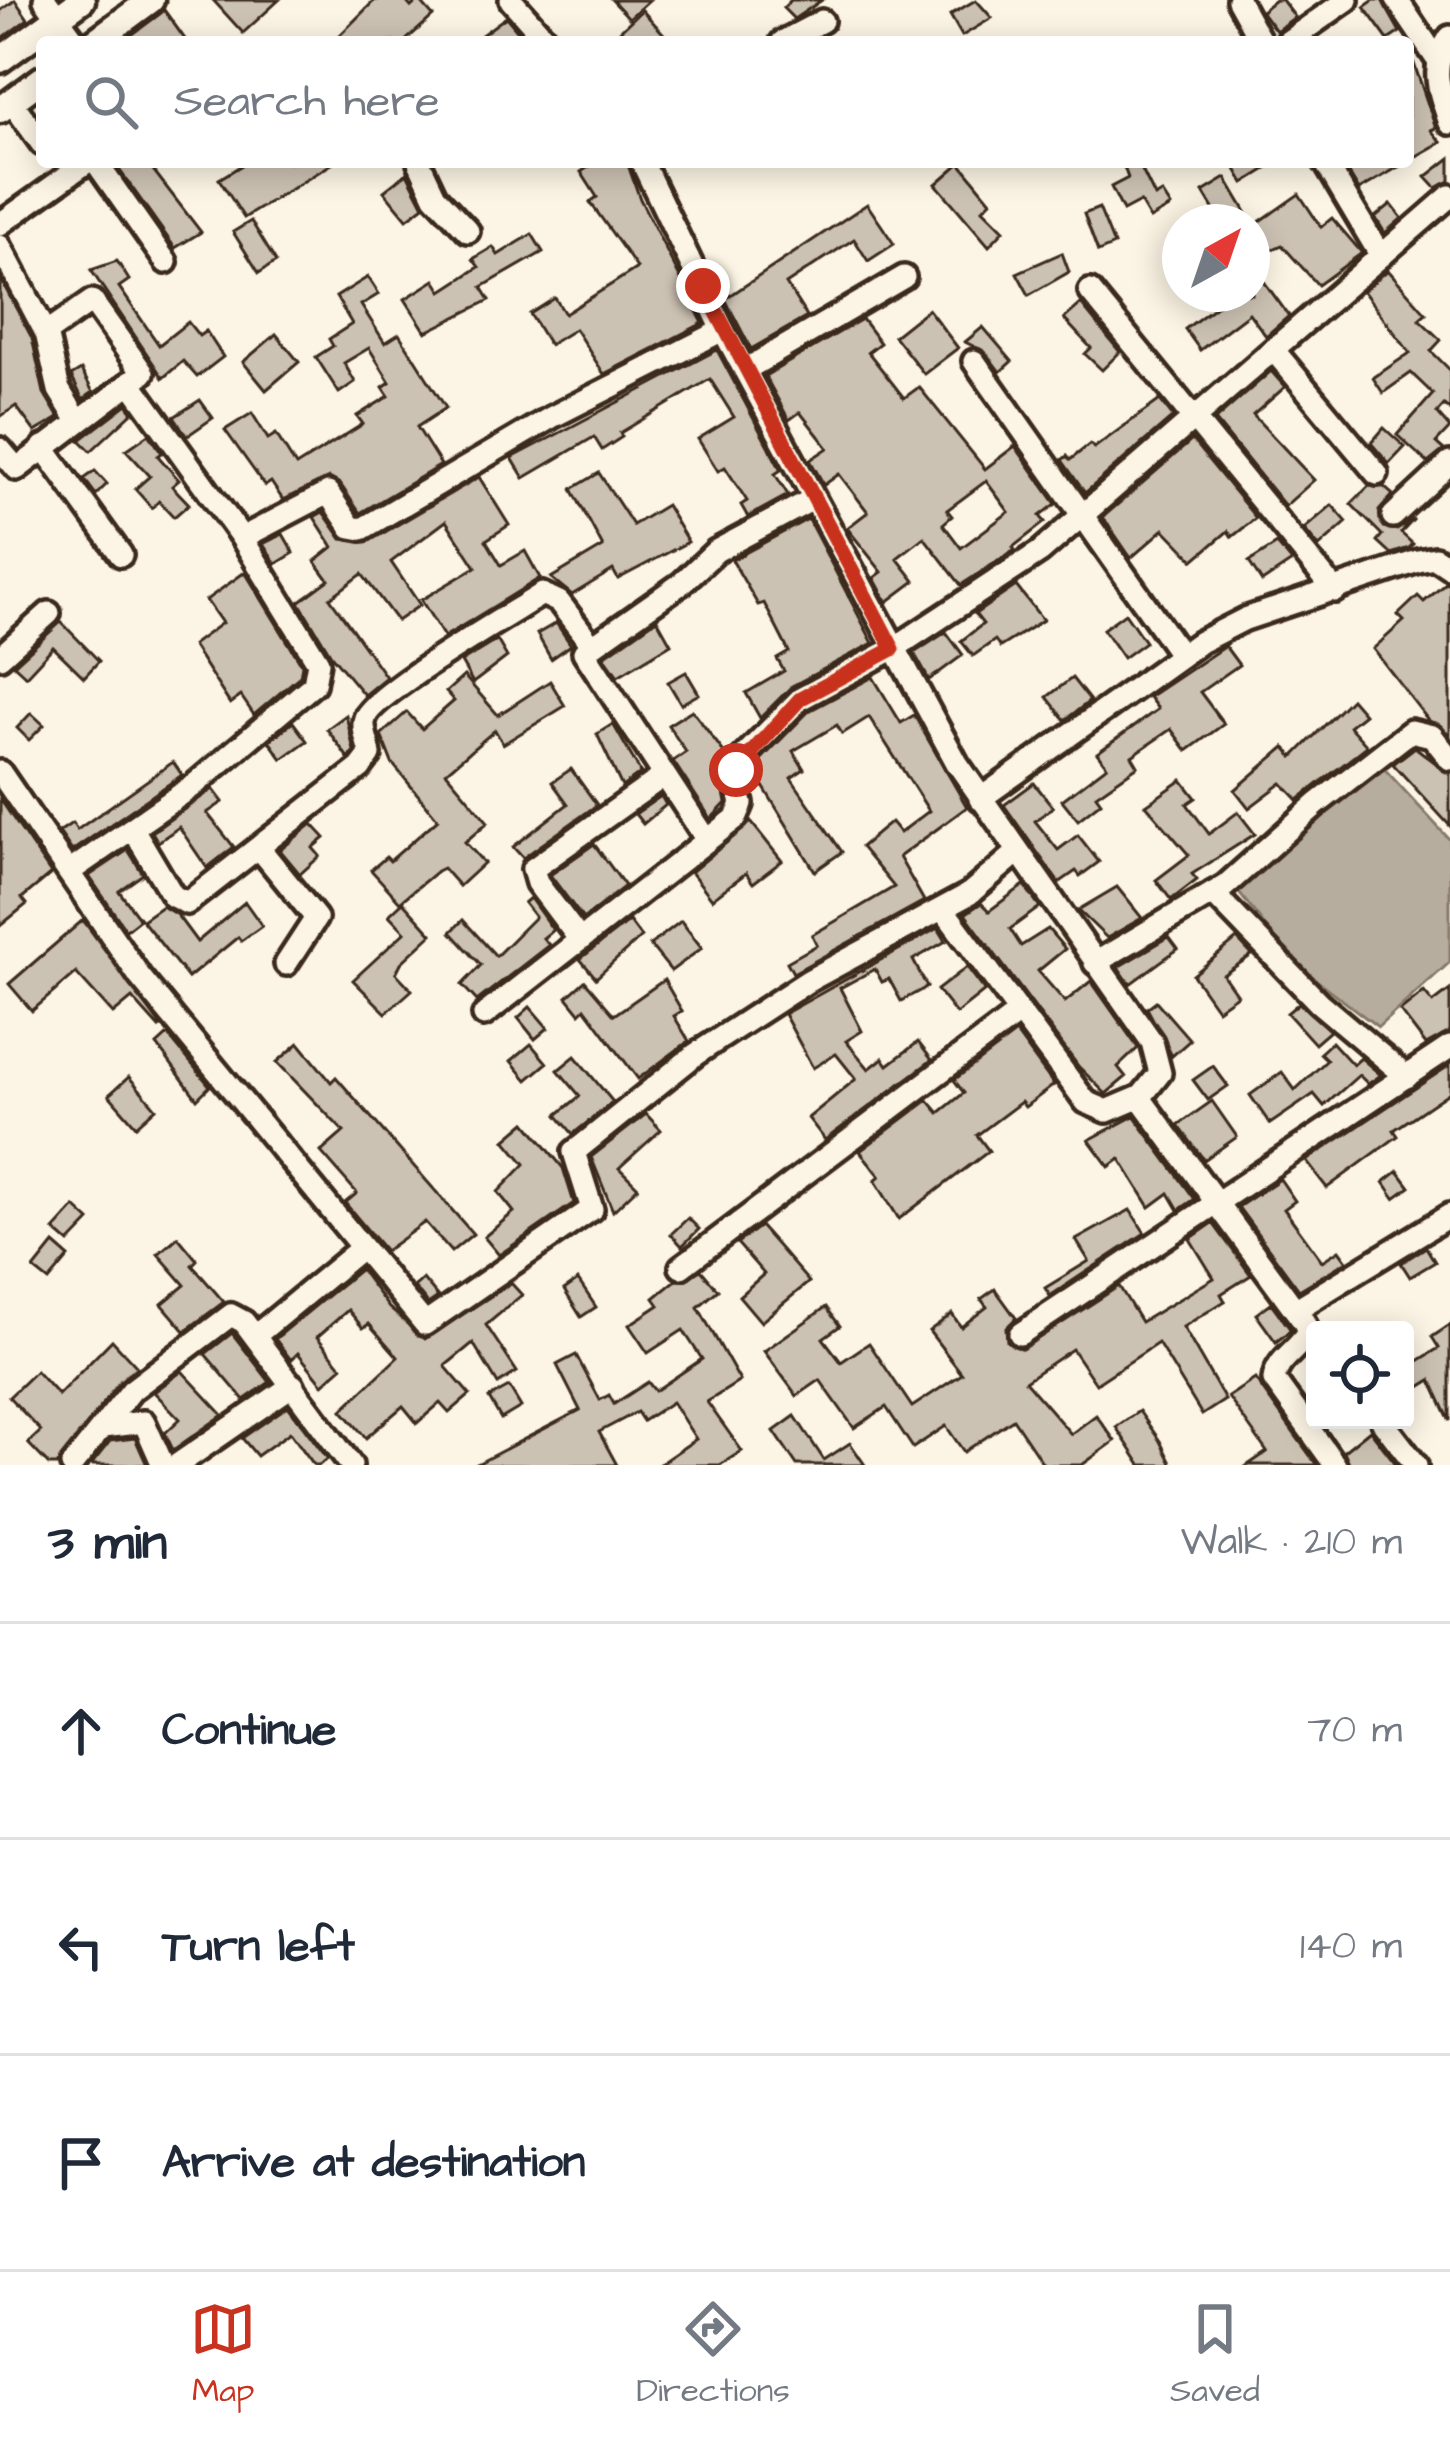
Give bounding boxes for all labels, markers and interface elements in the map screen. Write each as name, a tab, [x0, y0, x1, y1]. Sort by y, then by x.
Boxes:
search box	[36, 36, 1414, 168]
icon: search	[78, 69, 144, 135]
text: Search here	[174, 71, 440, 133]
north arrow	[1162, 204, 1270, 312]
route end	[676, 259, 730, 313]
route start	[709, 743, 763, 797]
map controls	[1306, 1321, 1414, 1429]
button: locate	[1306, 1321, 1414, 1429]
text: 3 min	[48, 1508, 167, 1579]
text: Walk · 210 m	[1181, 1516, 1402, 1570]
icon: ahead	[48, 1698, 114, 1764]
text: Continue	[162, 1700, 336, 1762]
text: 70 m	[1307, 1704, 1402, 1758]
icon: left	[48, 1914, 114, 1980]
text: Turn left	[162, 1916, 355, 1978]
text: 140 m	[1300, 1920, 1402, 1974]
icon: arrive	[48, 2130, 114, 2196]
text: Arrive at destination	[162, 2132, 585, 2194]
tab: Map	[190, 2296, 256, 2414]
tab: Directions	[636, 2296, 790, 2414]
tab: Saved	[1170, 2296, 1260, 2414]

